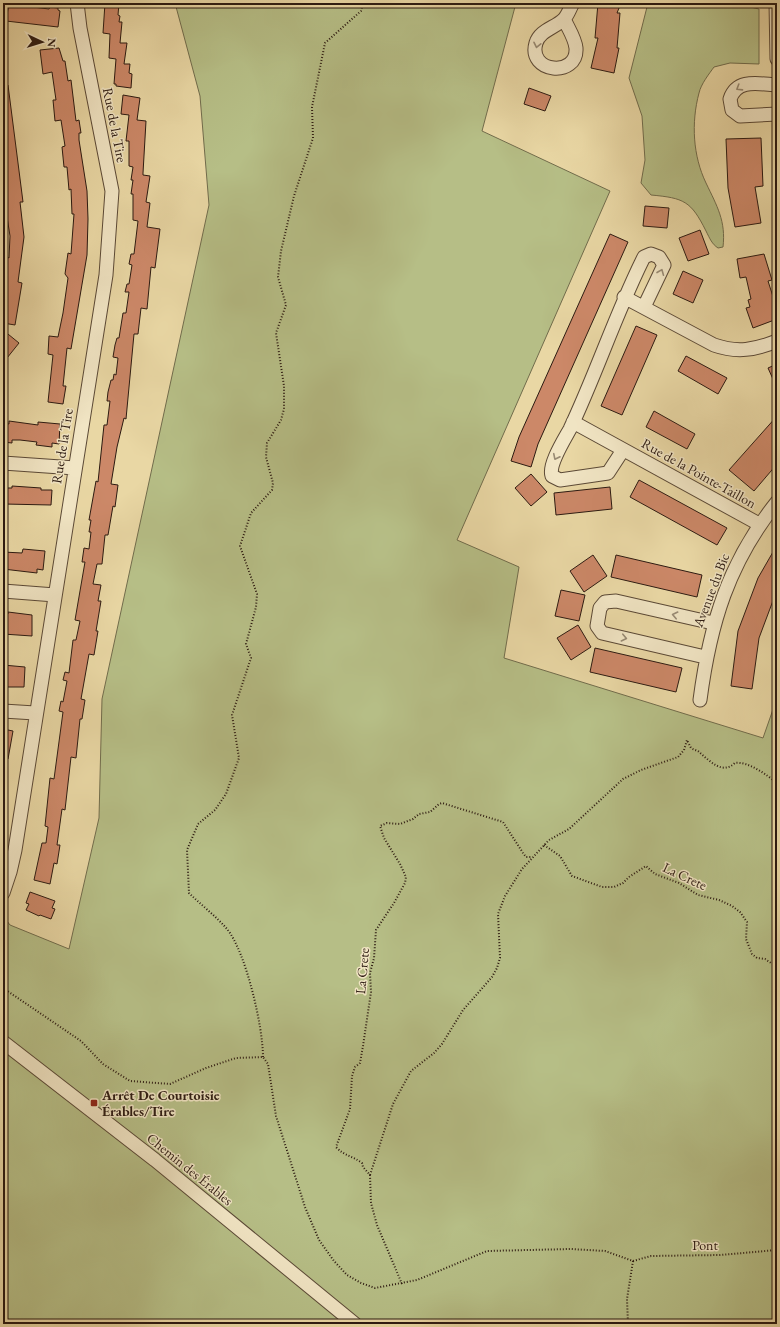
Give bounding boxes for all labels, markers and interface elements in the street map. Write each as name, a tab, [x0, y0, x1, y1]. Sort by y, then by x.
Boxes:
north arrow	[22, 22, 62, 62]
text: N	[45, 38, 59, 48]
one-way arrow	[533, 41, 541, 48]
one-way arrow	[737, 83, 744, 90]
street label: Rue de la Tire	[99, 86, 131, 164]
one-way arrow	[656, 268, 664, 276]
street label: Rue de la Tire	[47, 407, 77, 485]
street label: Rue de la Pointe-Taillon	[639, 434, 760, 512]
one-way arrow	[553, 453, 561, 460]
street label: Avenue du Bic	[688, 550, 733, 630]
one-way arrow	[672, 611, 678, 619]
one-way arrow	[621, 634, 627, 642]
street label: La Crete	[660, 858, 710, 894]
street label: La Crete	[351, 947, 373, 995]
place label: Arrêt De Courtoisie Érables/Tire	[101, 1086, 220, 1120]
marker: Arrêt De Courtoisie Érables/Tire	[89, 1098, 99, 1108]
street label: Chemin des Érables	[143, 1129, 237, 1209]
street label: Pont	[692, 1236, 718, 1254]

